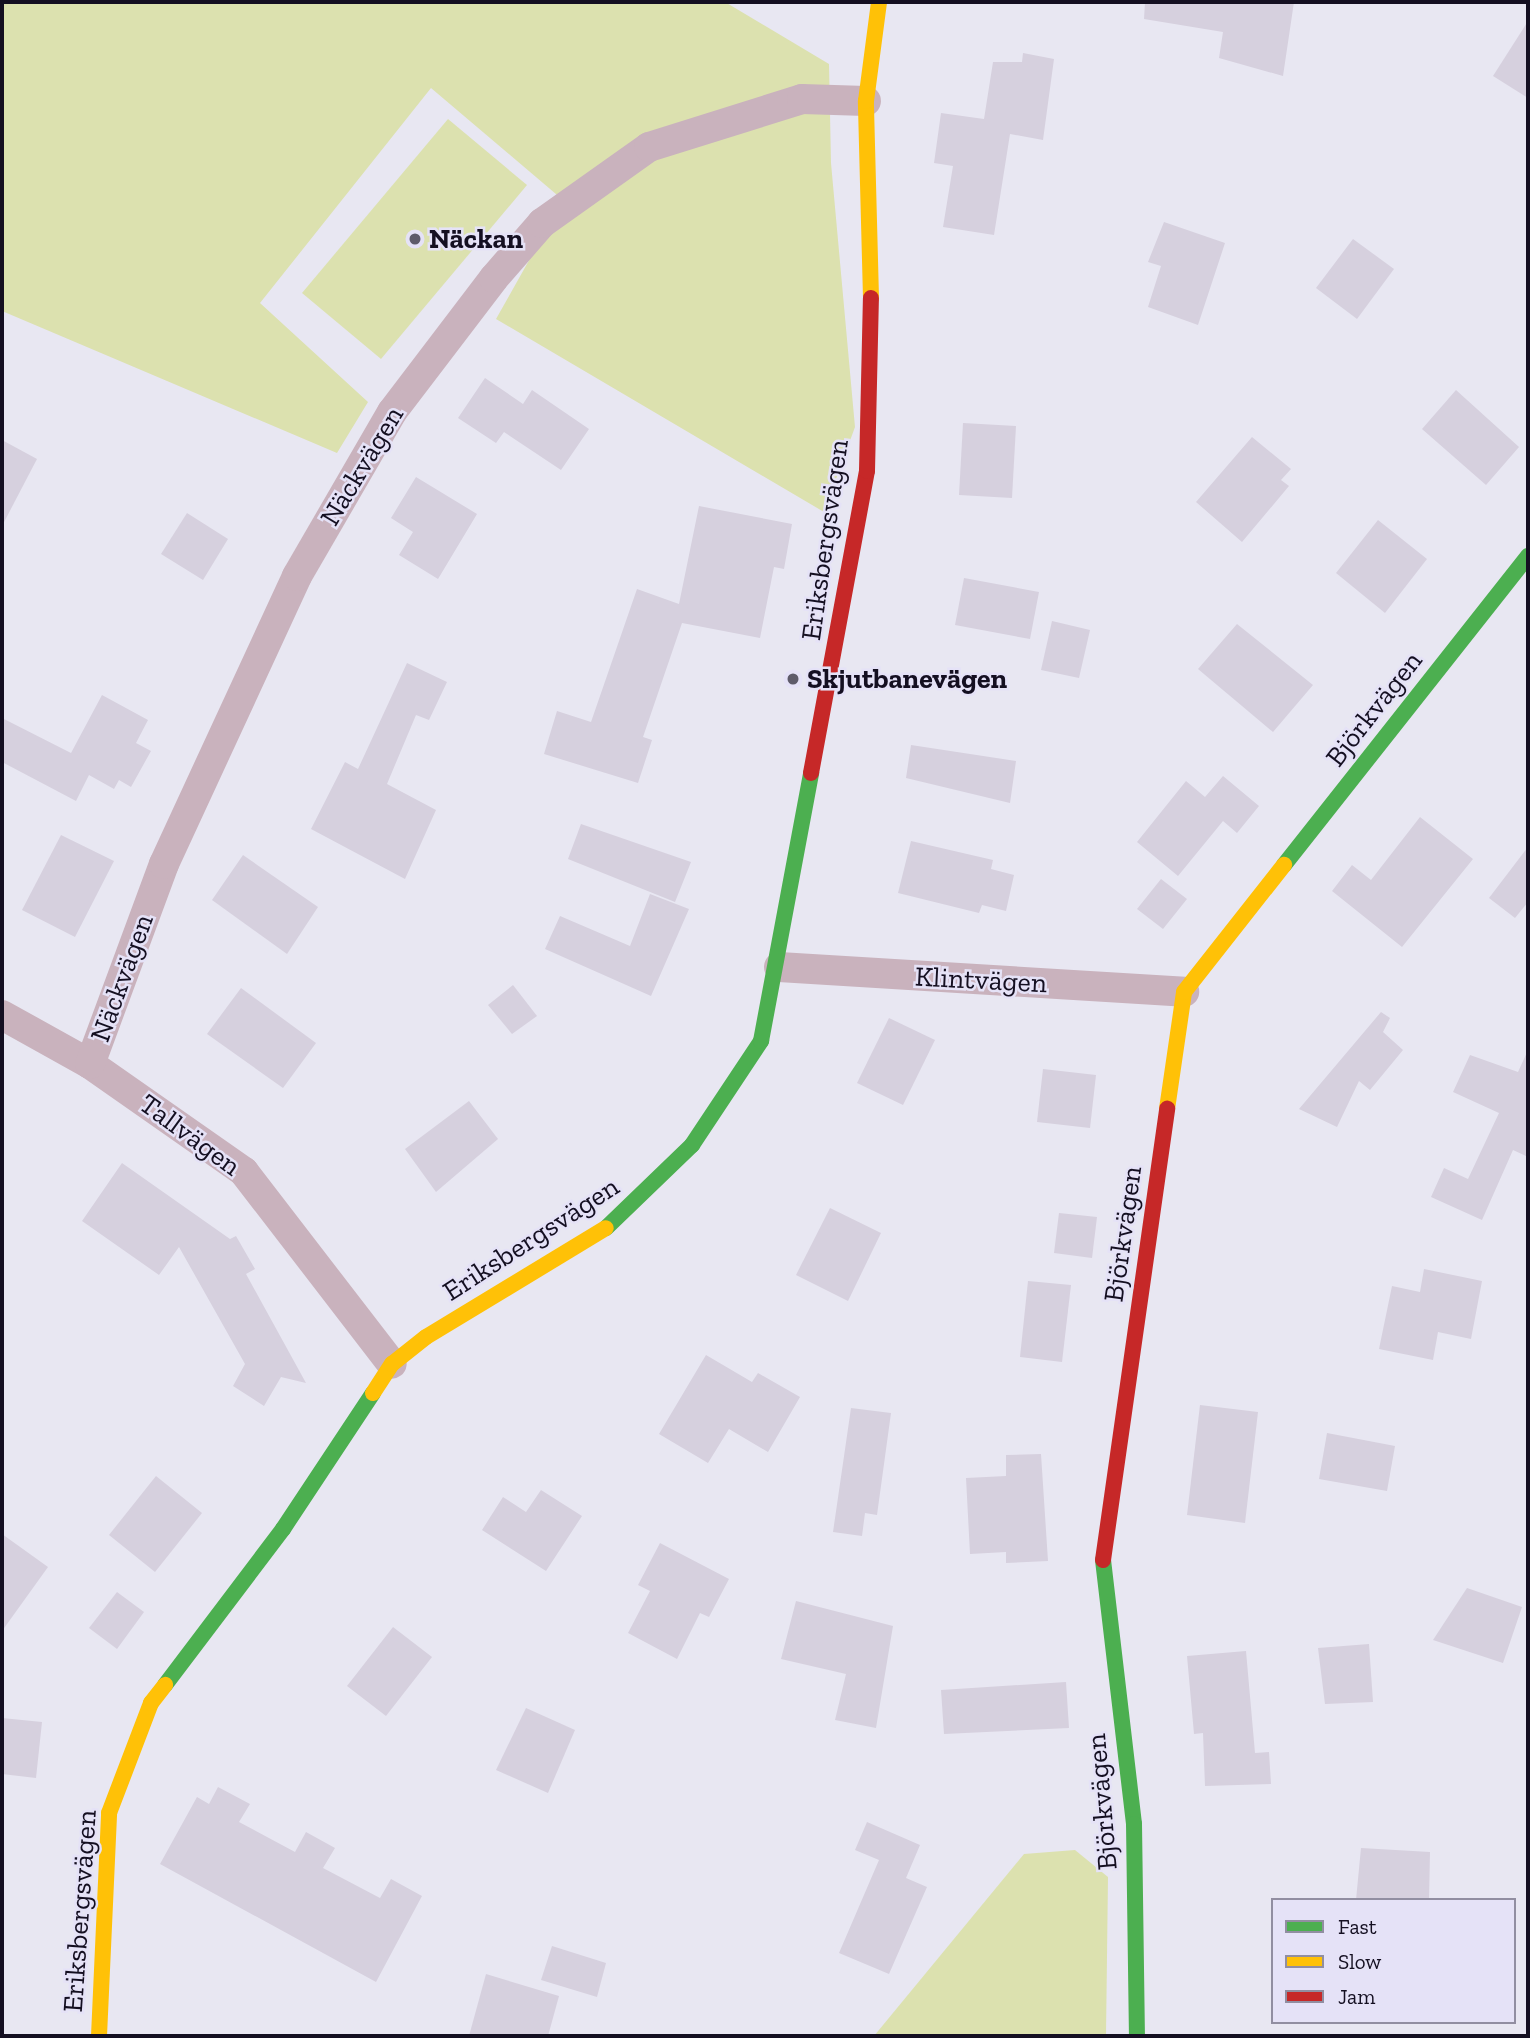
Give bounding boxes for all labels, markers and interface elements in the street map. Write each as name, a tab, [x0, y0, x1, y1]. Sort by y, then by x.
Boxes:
place label: Näckan	[429, 222, 523, 256]
marker: Näckan	[407, 231, 423, 247]
street label: Näckvägen	[313, 400, 411, 532]
street label: Eriksbergsvägen	[794, 437, 856, 643]
street label: Björkvägen	[1319, 645, 1429, 773]
place label: Skjutbanevägen	[807, 662, 1007, 696]
marker: Skjutbanevägen	[785, 671, 801, 687]
street label: Näckvägen	[83, 910, 161, 1046]
street label: Klintvägen	[914, 960, 1048, 1000]
street label: Tallvägen	[133, 1087, 247, 1183]
street label: Björkvägen	[1097, 1164, 1149, 1304]
street label: Eriksbergsvägen	[437, 1170, 625, 1308]
street label: Björkvägen	[1079, 1732, 1125, 1872]
street label: Eriksbergsvägen	[56, 1809, 104, 2013]
legend	[1271, 1898, 1516, 2024]
text: Fast	[1338, 1914, 1377, 1939]
text: Slow	[1338, 1949, 1381, 1974]
text: Jam	[1338, 1984, 1375, 2009]

